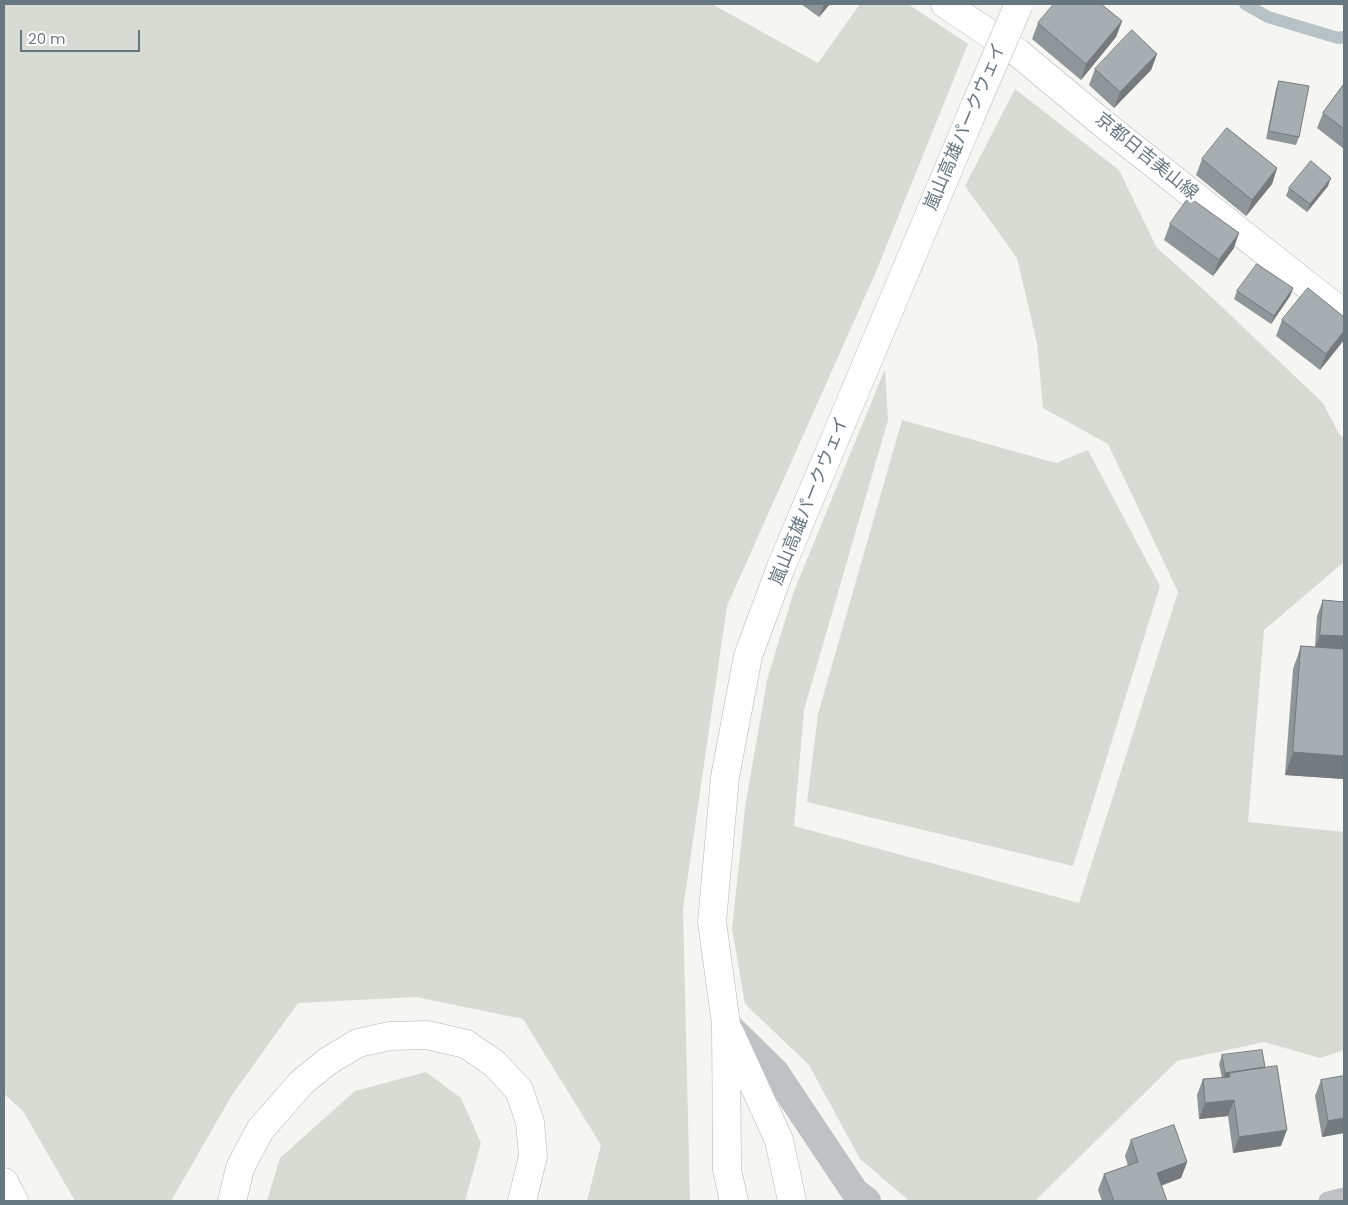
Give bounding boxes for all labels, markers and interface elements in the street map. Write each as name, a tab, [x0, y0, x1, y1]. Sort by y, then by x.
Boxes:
scale bar	[22, 20, 142, 52]
text: 20 m	[28, 28, 66, 49]
street label: 嵐山高雄パークウェイ	[921, 40, 1011, 214]
street label: 京都日吉美山線	[1090, 109, 1202, 205]
street label: 嵐山高雄パークウェイ	[766, 414, 854, 588]

